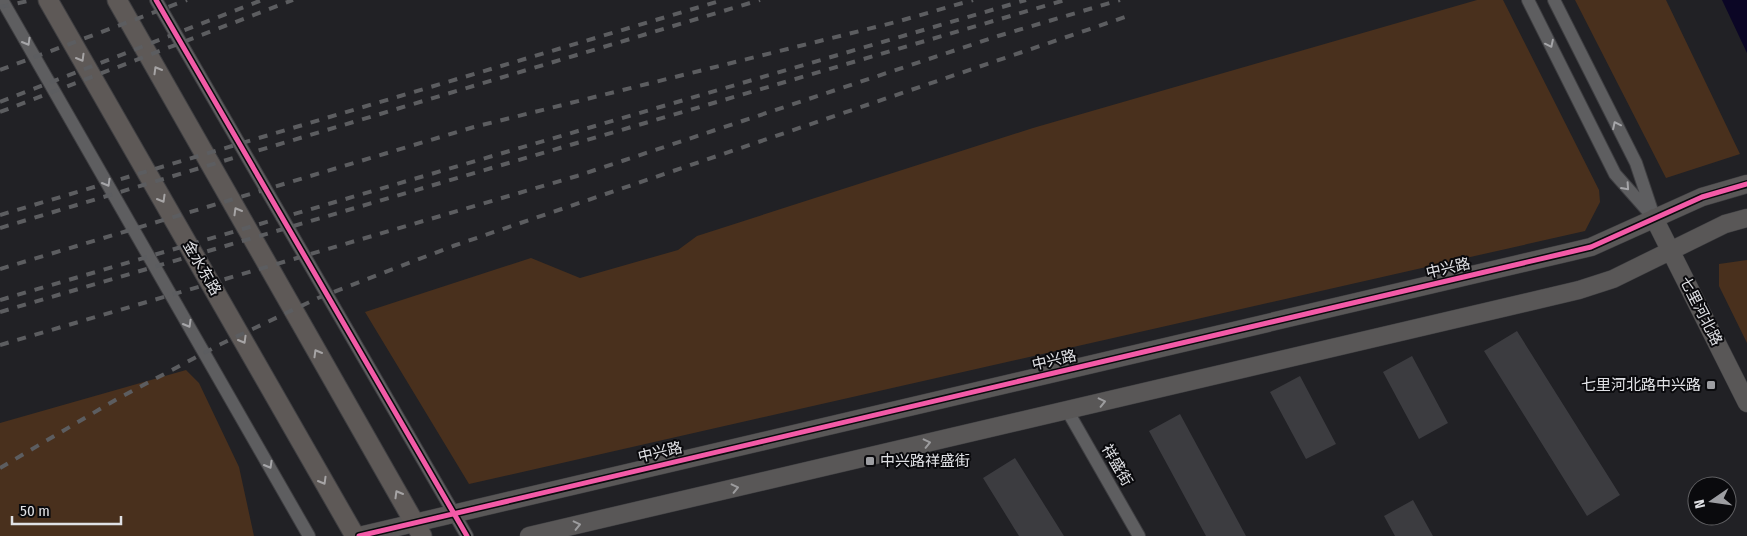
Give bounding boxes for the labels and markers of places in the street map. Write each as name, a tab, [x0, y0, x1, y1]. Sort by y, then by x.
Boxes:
place label: 七里河北路中兴路	[1581, 376, 1701, 394]
marker: 七里河北路中兴路	[1705, 379, 1717, 391]
place label: 中兴路祥盛街	[880, 452, 970, 470]
marker: 中兴路祥盛街	[864, 455, 876, 467]

